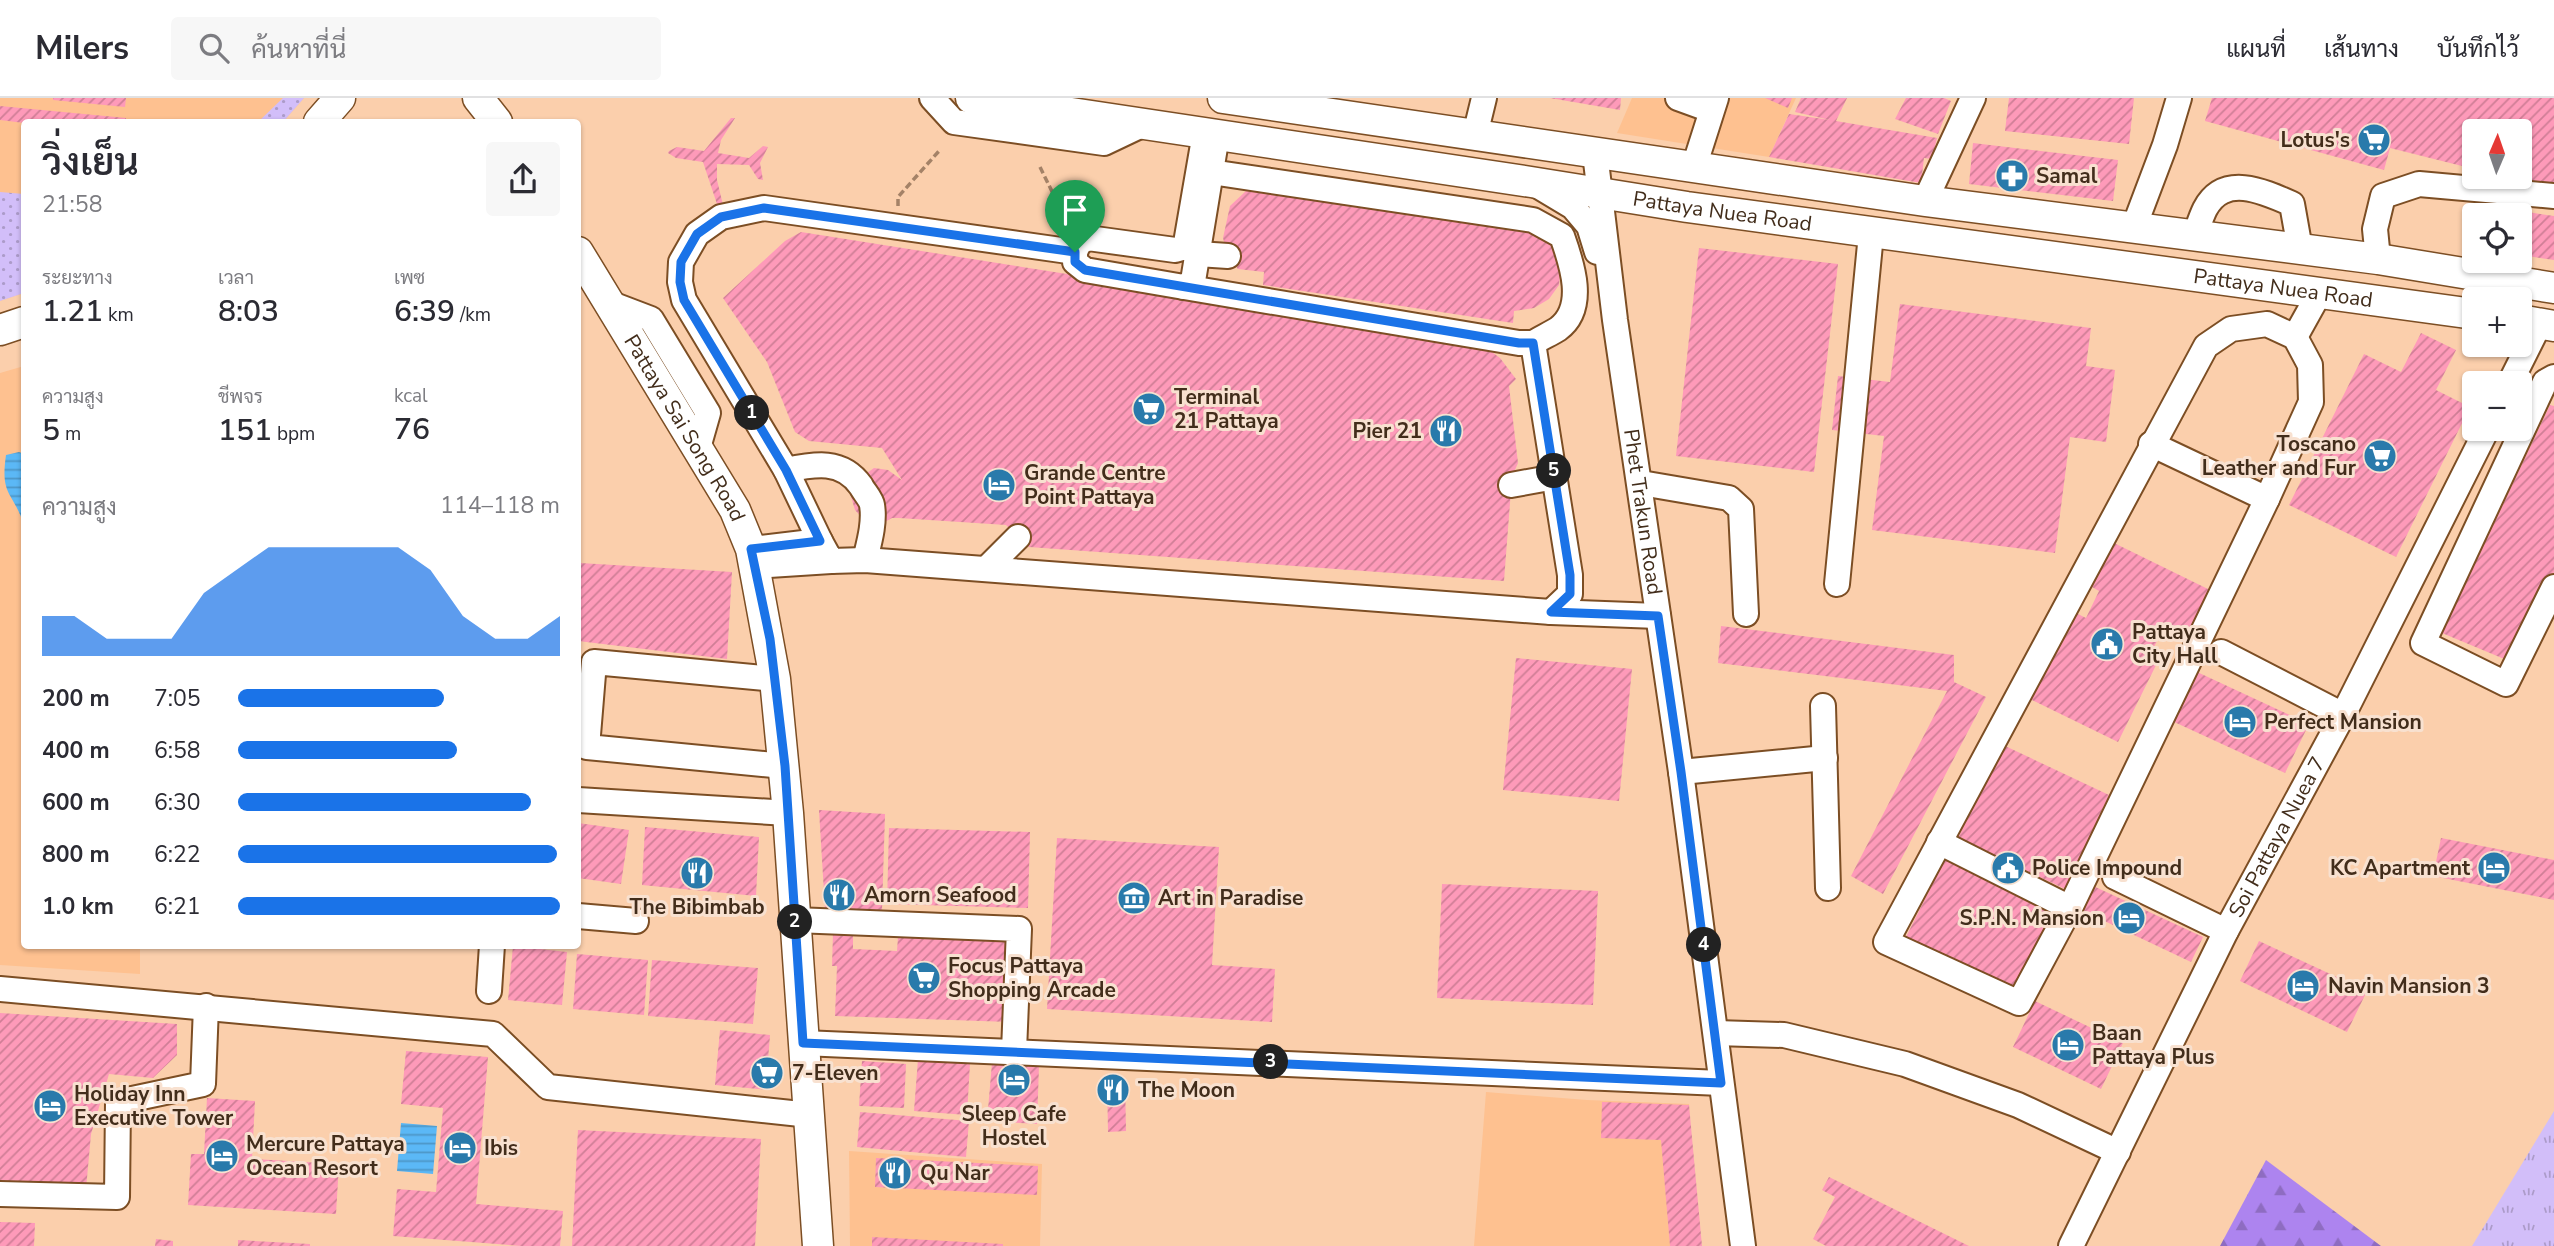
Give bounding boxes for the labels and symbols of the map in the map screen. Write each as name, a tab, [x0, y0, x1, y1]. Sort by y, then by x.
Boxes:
north arrow	[2462, 119, 2532, 189]
supermarket icon: Lotus's	[2355, 121, 2393, 159]
place label: Lotus's	[2281, 126, 2350, 154]
pharmacy icon: Samal	[1993, 157, 2031, 195]
place label: Samal	[2036, 162, 2098, 190]
pin	[1045, 180, 1105, 252]
street label: Pattaya Nuea Road	[1631, 185, 1814, 238]
street label: Pattaya Nuea Road	[2192, 262, 2375, 314]
street label: Pattaya Sai Song Road	[617, 329, 752, 525]
place label: Terminal 21 Pattaya	[1174, 383, 1279, 435]
supermarket icon: Terminal 21 Pattaya	[1130, 390, 1168, 428]
pin: 1	[734, 396, 770, 430]
restaurant icon: Pier 21	[1427, 412, 1465, 450]
place label: Pier 21	[1352, 417, 1422, 445]
street label: Phet Trakun Road	[1617, 427, 1669, 597]
place label: Toscano Leather and Fur	[2202, 430, 2357, 482]
supermarket icon: Toscano Leather and Fur	[2361, 437, 2399, 475]
pin: 5	[1536, 454, 1572, 488]
place label: Grande Centre Point Pattaya	[1024, 459, 1166, 511]
hotel icon: Grande Centre Point Pattaya	[980, 466, 1018, 504]
place label: Pattaya City Hall	[2132, 618, 2218, 670]
public building icon: Pattaya City Hall	[2088, 625, 2126, 663]
hotel icon: Perfect Mansion	[2221, 703, 2259, 741]
place label: Perfect Mansion	[2264, 708, 2422, 736]
street label: Soi Pattaya Nuea 7	[2222, 752, 2332, 922]
public building icon: Police Impound	[1989, 849, 2027, 887]
hotel icon: KC Apartment	[2475, 849, 2513, 887]
restaurant icon: The Bibimbab	[678, 854, 716, 892]
place label: Police Impound	[2032, 854, 2182, 882]
place label: KC Apartment	[2330, 854, 2471, 882]
restaurant icon: Amorn Seafood	[820, 876, 858, 914]
museum icon: Art in Paradise	[1115, 879, 1153, 917]
place label: Amorn Seafood	[864, 881, 1017, 909]
place label: Art in Paradise	[1158, 884, 1303, 912]
place label: The Bibimbab	[629, 893, 765, 921]
hotel icon: S.P.N. Mansion	[2110, 899, 2148, 937]
pin: 2	[778, 904, 812, 940]
place label: S.P.N. Mansion	[1959, 904, 2104, 932]
pin: 4	[1686, 928, 1722, 962]
place label: Focus Pattaya Shopping Arcade	[948, 952, 1116, 1004]
supermarket icon: Focus Pattaya Shopping Arcade	[905, 959, 943, 997]
hotel icon: Navin Mansion 3	[2284, 967, 2322, 1005]
place label: Navin Mansion 3	[2328, 972, 2490, 1000]
place label: Baan Pattaya Plus	[2092, 1019, 2214, 1071]
hotel icon: Baan Pattaya Plus	[2049, 1026, 2087, 1064]
pin: 3	[1254, 1044, 1288, 1080]
supermarket icon: 7-Eleven	[748, 1054, 786, 1092]
place label: 7-Eleven	[792, 1059, 879, 1087]
hotel icon: Sleep Cafe Hostel	[995, 1061, 1033, 1099]
restaurant icon: The Moon	[1094, 1071, 1132, 1109]
place label: The Moon	[1138, 1076, 1235, 1104]
place label: Holiday Inn Executive Tower	[74, 1080, 234, 1132]
hotel icon: Holiday Inn Executive Tower	[31, 1087, 69, 1125]
place label: Sleep Cafe Hostel	[962, 1100, 1067, 1152]
hotel icon: Ibis	[441, 1129, 479, 1167]
place label: Mercure Pattaya Ocean Resort	[246, 1130, 405, 1182]
place label: Ibis	[484, 1134, 518, 1162]
hotel icon: Mercure Pattaya Ocean Resort	[203, 1137, 241, 1175]
restaurant icon: Qu Nar	[876, 1154, 914, 1192]
place label: Qu Nar	[920, 1159, 991, 1187]

